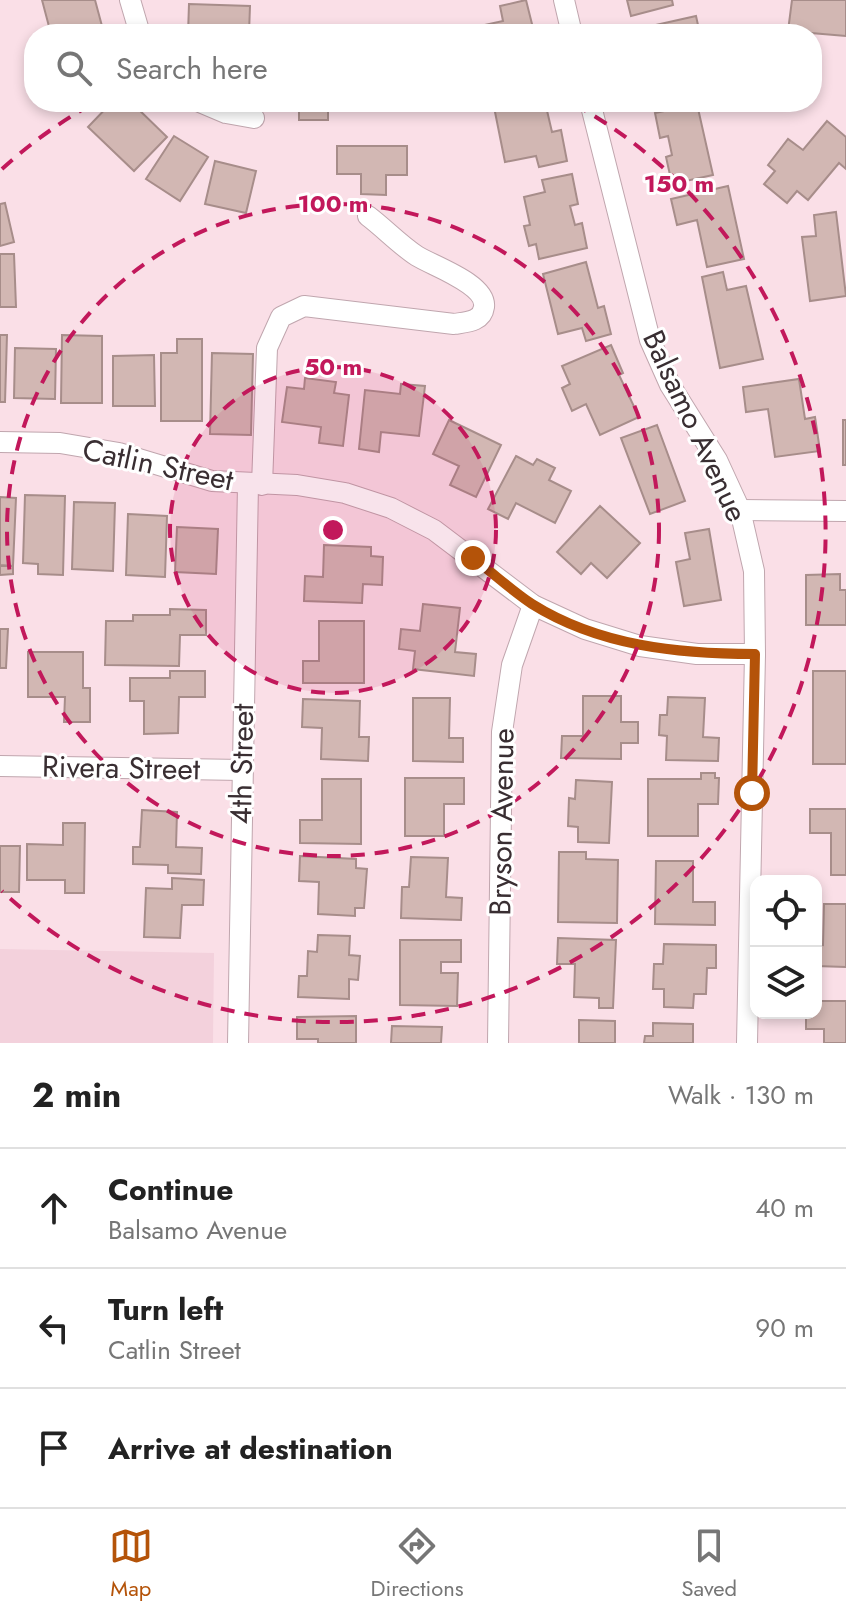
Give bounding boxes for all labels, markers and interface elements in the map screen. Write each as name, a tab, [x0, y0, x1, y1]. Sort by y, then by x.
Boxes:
search box	[24, 24, 822, 112]
icon: search	[52, 46, 96, 90]
text: Search here	[116, 47, 268, 90]
text: 150 m	[644, 166, 714, 201]
text: 100 m	[298, 186, 368, 221]
street label: Balsamo Avenue	[632, 323, 759, 529]
text: 50 m	[304, 349, 362, 384]
street label: Catlin Street	[79, 428, 238, 502]
centre of rings	[319, 516, 347, 544]
route end	[455, 540, 491, 576]
street label: 4th Street	[219, 702, 264, 825]
street label: Bryson Avenue	[478, 728, 525, 916]
street label: Rivera Street	[42, 745, 201, 790]
route start	[734, 775, 770, 811]
map controls	[750, 875, 822, 1019]
button: locate	[750, 875, 822, 947]
button: layers	[750, 947, 822, 1019]
text: 2 min	[32, 1071, 121, 1120]
text: Walk · 130 m	[668, 1076, 814, 1114]
text: Continue	[108, 1168, 234, 1211]
icon: ahead	[32, 1186, 76, 1230]
text: 40 m	[755, 1189, 814, 1227]
text: Balsamo Avenue	[108, 1211, 287, 1249]
text: Turn left	[108, 1288, 223, 1331]
icon: left	[32, 1306, 76, 1350]
text: 90 m	[755, 1309, 814, 1347]
text: Catlin Street	[108, 1331, 241, 1369]
icon: arrive	[32, 1426, 76, 1470]
text: Arrive at destination	[108, 1427, 393, 1470]
tab: Map	[109, 1524, 153, 1604]
tab: Directions	[371, 1524, 464, 1604]
tab: Saved	[681, 1524, 737, 1604]

